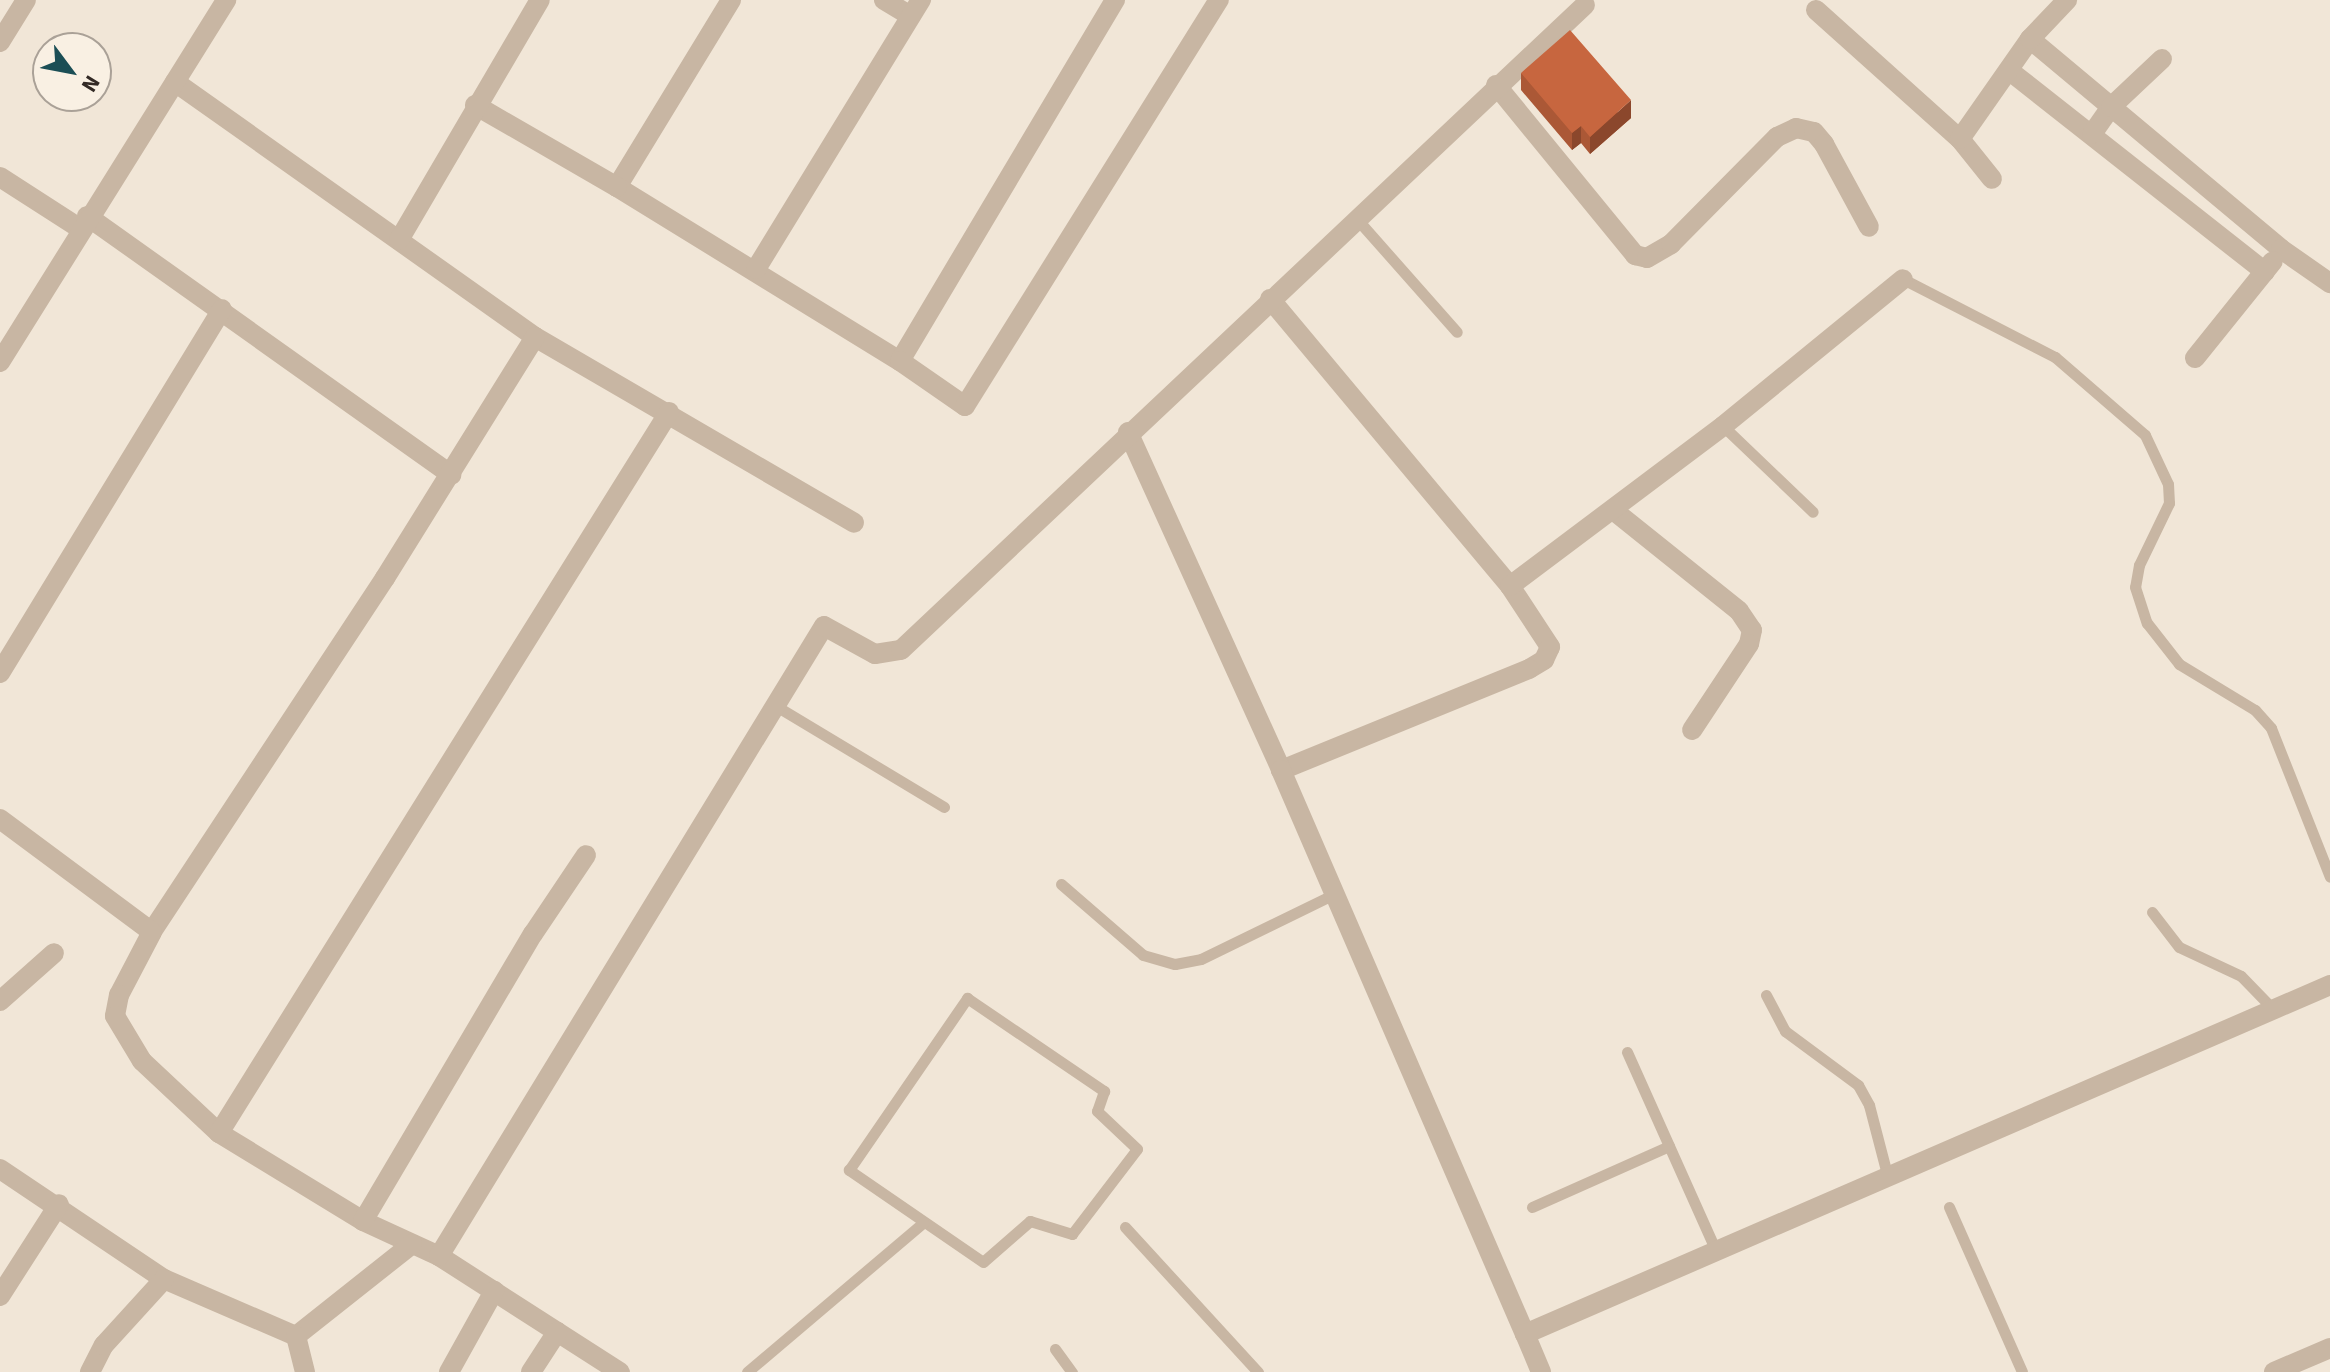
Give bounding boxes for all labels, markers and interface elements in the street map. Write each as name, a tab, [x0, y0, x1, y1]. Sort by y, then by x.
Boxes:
north arrow	[32, 32, 112, 112]
text: N	[73, 69, 108, 98]

